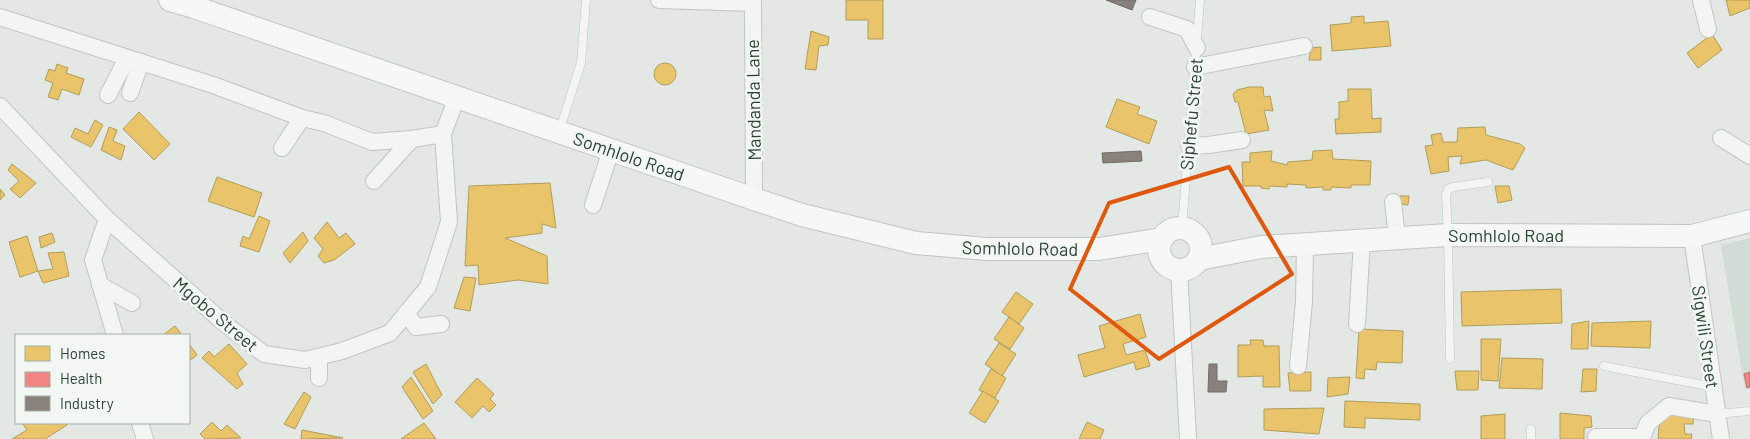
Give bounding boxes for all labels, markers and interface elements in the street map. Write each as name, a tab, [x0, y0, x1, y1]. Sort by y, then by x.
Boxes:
street label: Mandanda Lane	[741, 39, 765, 161]
street label: Siphefu Street	[1175, 57, 1207, 171]
street label: Somhlolo Road	[570, 127, 688, 185]
street label: Somhlolo Road	[1448, 224, 1564, 246]
street label: Somhlolo Road	[962, 236, 1078, 260]
street label: Mgobo Street	[169, 272, 263, 356]
street label: Sigwili Street	[1688, 284, 1724, 390]
legend	[15, 334, 190, 424]
text: Homes	[60, 344, 105, 362]
text: Health	[60, 369, 102, 387]
text: Industry	[60, 394, 114, 412]

